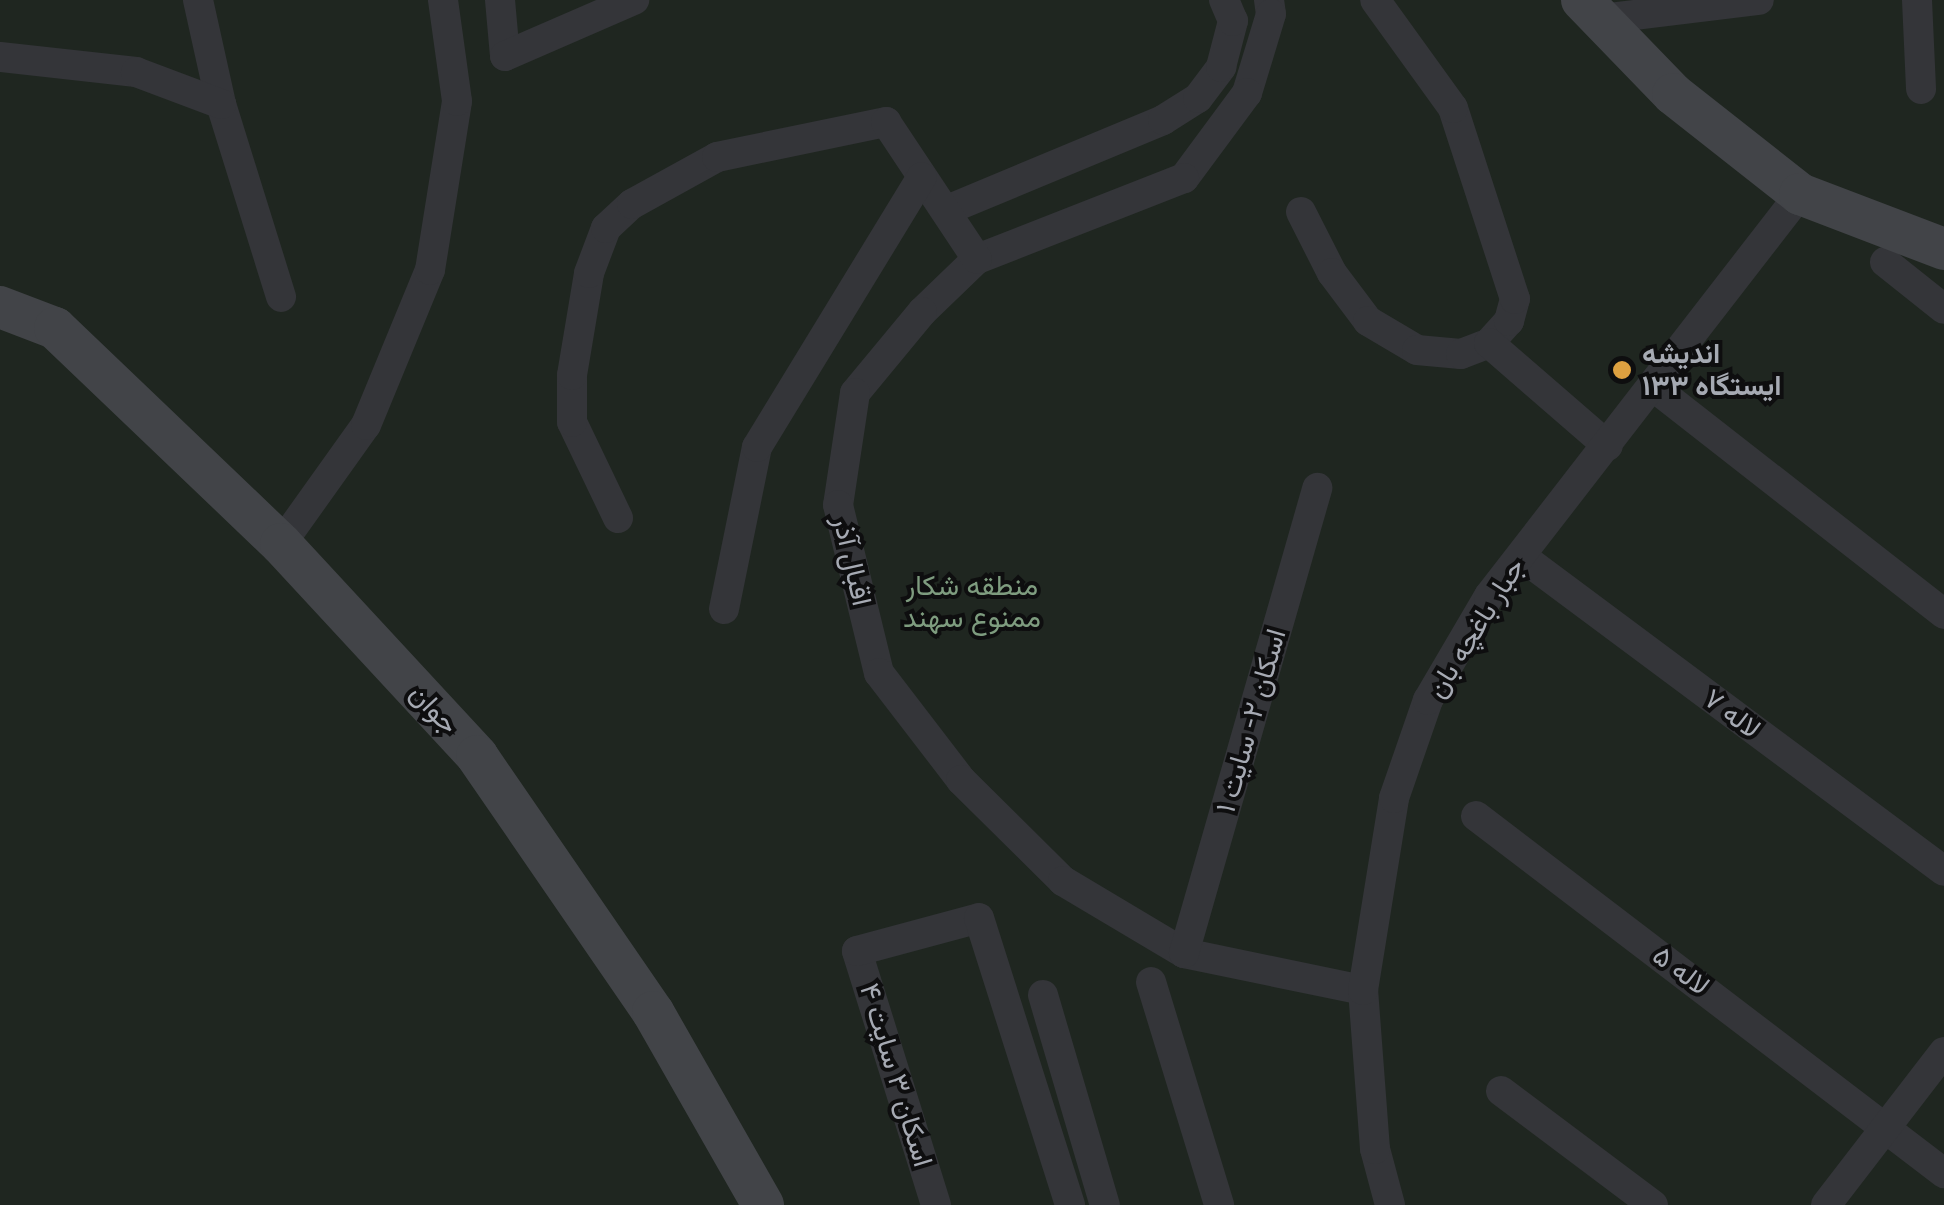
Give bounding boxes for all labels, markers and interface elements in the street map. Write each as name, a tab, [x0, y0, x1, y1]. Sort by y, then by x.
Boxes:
place label: اندیشه ایستگاه ۱۳۳	[1642, 337, 1781, 403]
marker: اندیشه ایستگاه ۱۳۳	[1611, 359, 1633, 381]
street label: اقبال آذر	[825, 513, 879, 609]
street label: جبار باغچه بان	[1420, 552, 1532, 704]
park label: منطقه شکار ممنوع سهند	[903, 569, 1041, 635]
street label: اسکان ۲- سایت ۱	[1209, 625, 1293, 817]
street label: جوان	[402, 677, 466, 741]
street label: لاله ۷	[1697, 682, 1767, 746]
street label: لاله ۵	[1646, 939, 1716, 1003]
street label: اسکان ۳ سایت ۴	[852, 979, 940, 1171]

